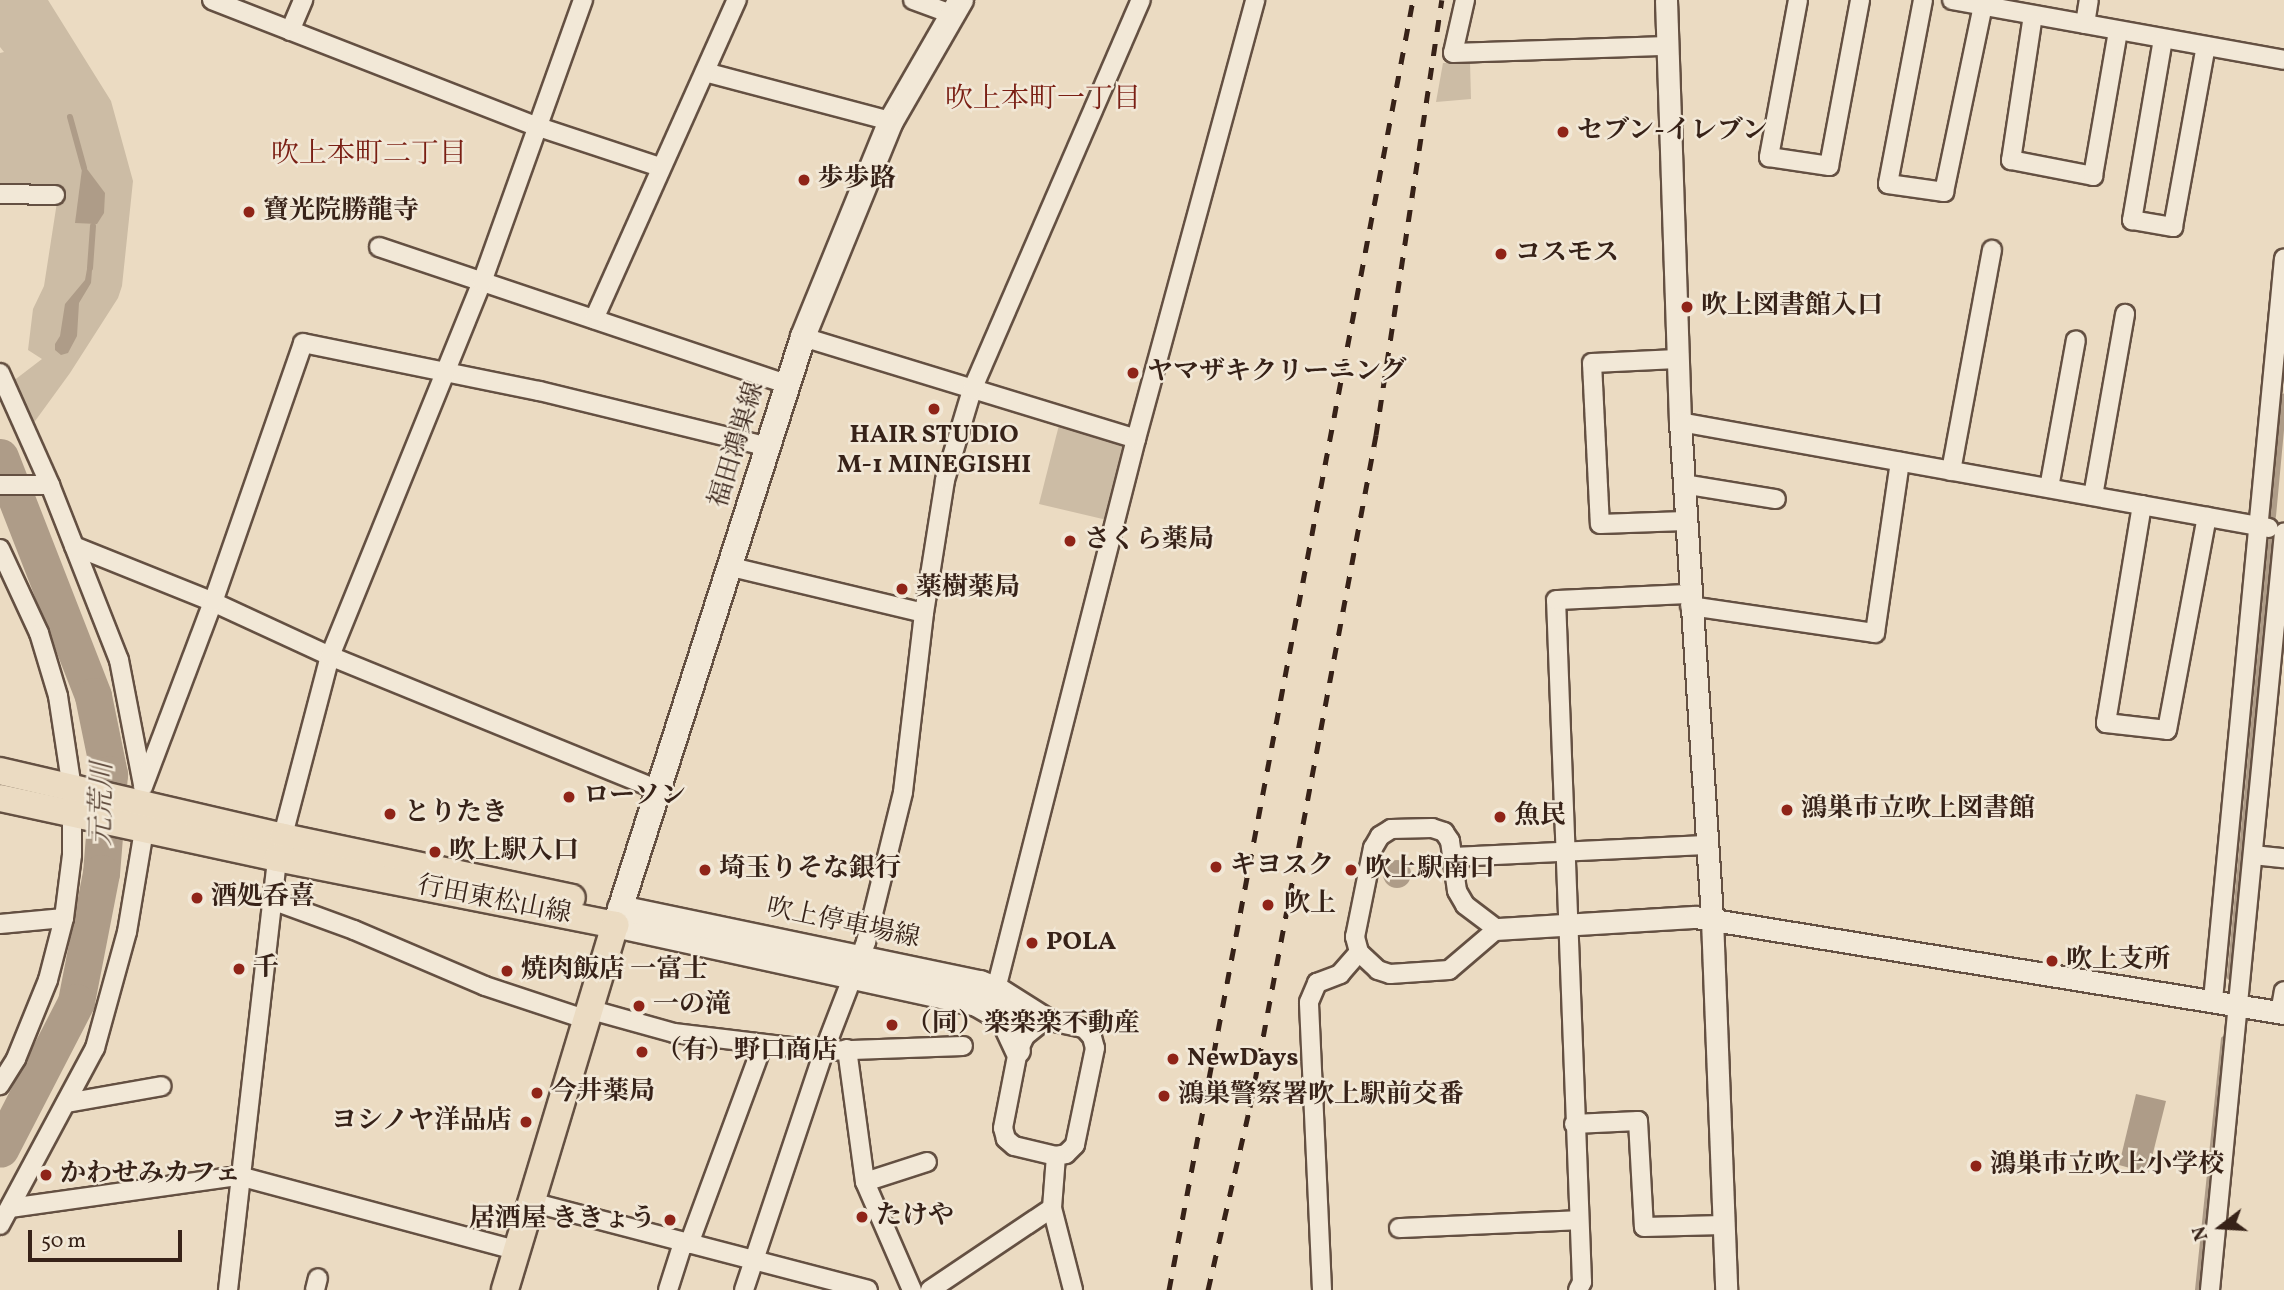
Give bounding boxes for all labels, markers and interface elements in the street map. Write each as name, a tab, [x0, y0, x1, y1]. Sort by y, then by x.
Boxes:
district label: 吹上本町一丁目	[945, 83, 1141, 117]
place label: セブン-イレブン	[1577, 116, 1770, 148]
marker: セブン-イレブン	[1555, 124, 1571, 140]
district label: 吹上本町二丁目	[271, 138, 467, 172]
place label: 歩歩路	[818, 164, 896, 196]
marker: 歩歩路	[796, 172, 812, 188]
place label: 寶光院勝龍寺	[263, 196, 419, 228]
marker: 寶光院勝龍寺	[241, 204, 257, 220]
place label: コスモス	[1515, 238, 1619, 270]
marker: コスモス	[1493, 246, 1509, 262]
place label: 吹上図書館入口	[1701, 291, 1883, 323]
marker: 吹上図書館入口	[1679, 299, 1695, 315]
place label: ヤマザキクリーニング	[1147, 357, 1407, 389]
marker: ヤマザキクリーニング	[1125, 365, 1141, 381]
street label: 福田鴻巣線	[704, 378, 772, 512]
marker: HAIR STUDIO M-1 MINEGISHI	[926, 401, 942, 417]
place label: HAIR STUDIO M-1 MINEGISHI	[837, 420, 1031, 481]
place label: さくら薬局	[1084, 525, 1214, 557]
marker: さくら薬局	[1062, 533, 1078, 549]
place label: 薬樹薬局	[916, 573, 1020, 605]
marker: 薬樹薬局	[894, 581, 910, 597]
water label: 元荒川	[85, 762, 121, 846]
place label: ローソン	[583, 781, 687, 813]
marker: ローソン	[561, 789, 577, 805]
place label: 鴻巣市立吹上図書館	[1801, 794, 2035, 826]
place label: とりたき	[404, 798, 508, 830]
place label: 魚民	[1514, 801, 1566, 833]
marker: 鴻巣市立吹上図書館	[1779, 802, 1795, 818]
marker: とりたき	[382, 806, 398, 822]
marker: 魚民	[1492, 809, 1508, 825]
place label: 吹上駅入口	[449, 836, 579, 868]
marker: 吹上駅入口	[427, 844, 443, 860]
place label: キヨスク	[1230, 851, 1334, 883]
place label: 埼玉りそな銀行	[719, 854, 901, 886]
place label: 吹上駅南口	[1365, 854, 1495, 886]
marker: キヨスク	[1208, 859, 1224, 875]
marker: 埼玉りそな銀行	[697, 862, 713, 878]
marker: 吹上駅南口	[1343, 862, 1359, 878]
street label: 行田東松山線	[414, 871, 574, 931]
place label: 酒処呑喜	[211, 882, 315, 914]
place label: 吹上	[1284, 889, 1336, 921]
marker: 酒処呑喜	[189, 890, 205, 906]
street label: 吹上停車場線	[763, 893, 923, 955]
marker: 吹上	[1258, 895, 1278, 915]
place label: POLA	[1046, 927, 1116, 959]
marker: POLA	[1024, 935, 1040, 951]
place label: 吹上支所	[2066, 945, 2170, 977]
place label: 千	[253, 953, 279, 985]
marker: 吹上支所	[2044, 953, 2060, 969]
place label: 焼肉飯店 一富士	[521, 955, 708, 987]
marker: 千	[231, 961, 247, 977]
marker: 焼肉飯店 一富士	[499, 963, 515, 979]
place label: 一の滝	[653, 990, 731, 1022]
marker: 一の滝	[631, 998, 647, 1014]
place label: （同）楽楽楽不動産	[906, 1009, 1140, 1041]
marker: （同）楽楽楽不動産	[884, 1017, 900, 1033]
place label: （有）野口商店	[656, 1036, 838, 1068]
place label: NewDays	[1187, 1043, 1298, 1075]
marker: （有）野口商店	[634, 1044, 650, 1060]
marker: NewDays	[1165, 1051, 1181, 1067]
place label: 今井薬局	[551, 1077, 655, 1109]
place label: 鴻巣警察署吹上駅前交番	[1178, 1080, 1464, 1112]
marker: 今井薬局	[529, 1085, 545, 1101]
marker: 鴻巣警察署吹上駅前交番	[1156, 1088, 1172, 1104]
place label: ヨシノヤ洋品店	[330, 1106, 512, 1138]
marker: ヨシノヤ洋品店	[518, 1114, 534, 1130]
place label: 鴻巣市立吹上小学校	[1990, 1150, 2224, 1182]
marker: 鴻巣市立吹上小学校	[1968, 1158, 1984, 1174]
place label: かわせみカフェ	[60, 1159, 242, 1191]
marker: かわせみカフェ	[38, 1167, 54, 1183]
north arrow	[2186, 1192, 2256, 1262]
place label: たけや	[876, 1201, 954, 1233]
place label: 居酒屋 ききょう	[469, 1204, 656, 1236]
marker: たけや	[854, 1209, 870, 1225]
marker: 居酒屋 ききょう	[662, 1212, 678, 1228]
scale bar	[32, 1216, 186, 1260]
text: N	[2186, 1223, 2215, 1244]
text: 50 m	[41, 1227, 86, 1256]

